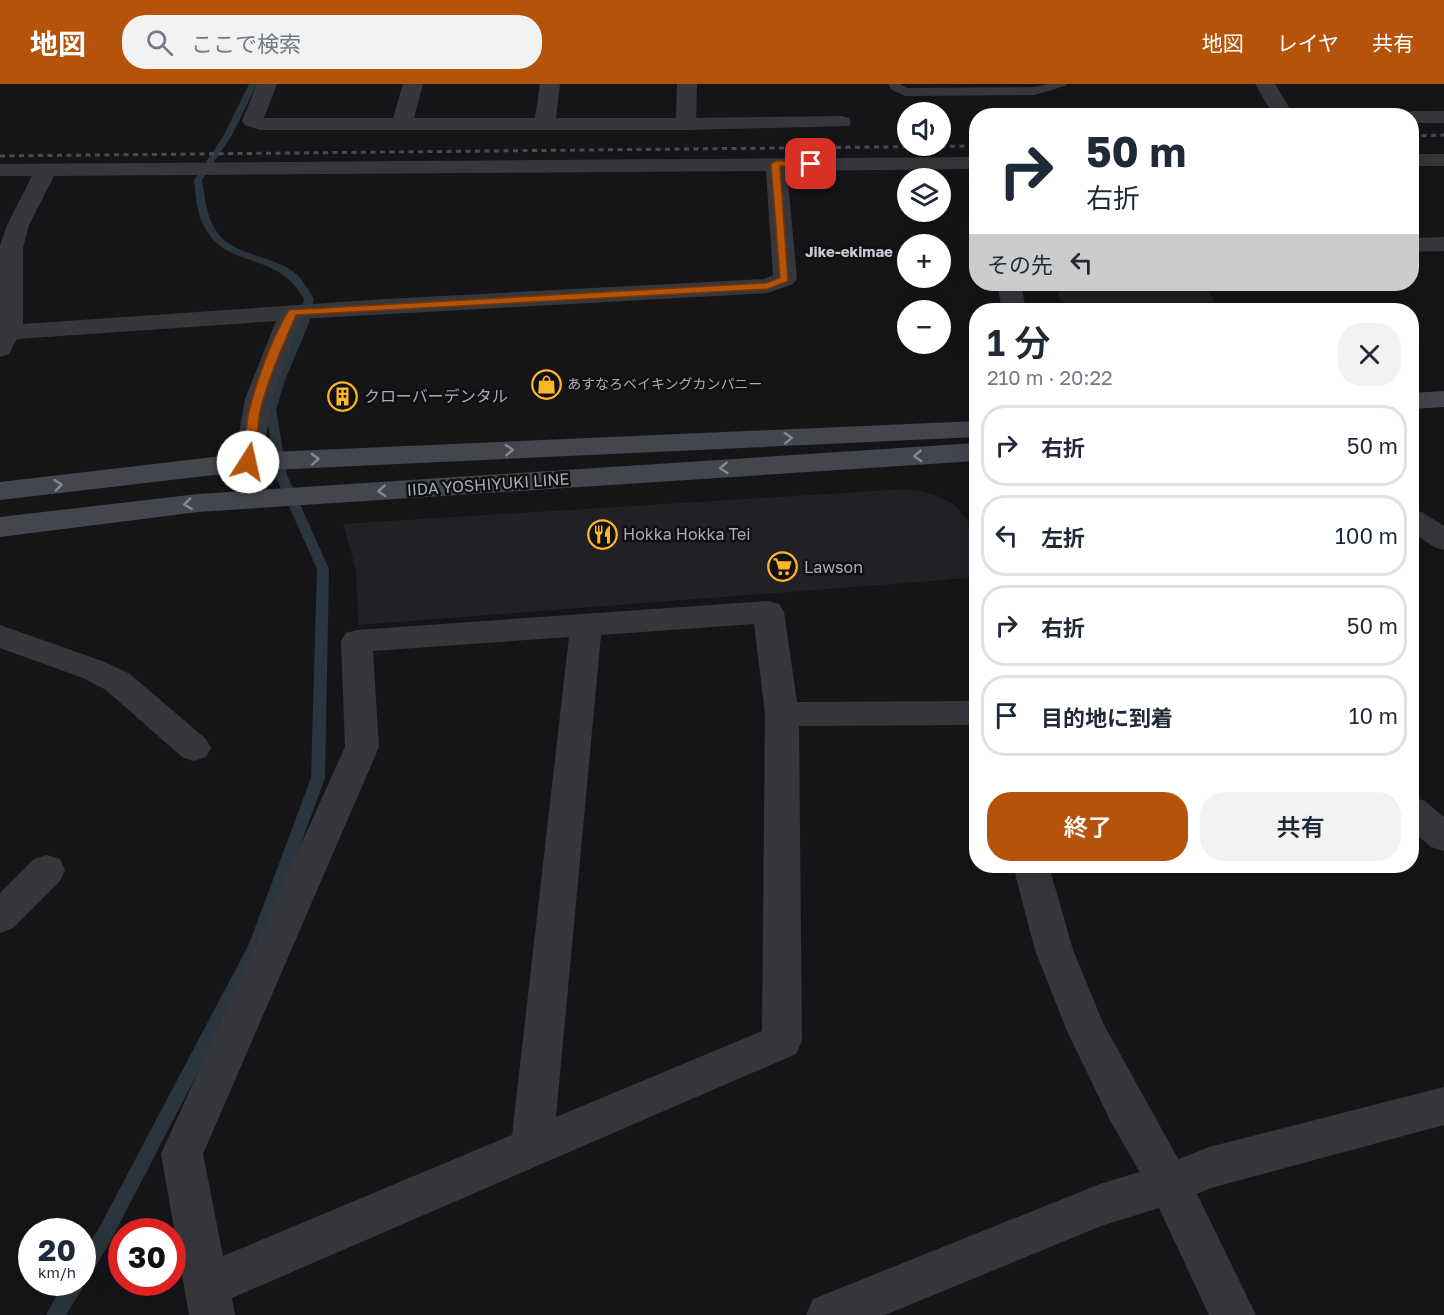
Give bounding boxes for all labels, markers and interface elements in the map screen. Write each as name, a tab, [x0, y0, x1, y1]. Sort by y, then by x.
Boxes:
search box	[122, 15, 542, 69]
icon: search	[143, 26, 176, 59]
text: 地図	[30, 27, 86, 60]
text: ここで検索	[191, 30, 301, 57]
text: 地図	[1202, 30, 1244, 56]
text: レイヤ	[1277, 30, 1339, 56]
text: 共有	[1372, 30, 1414, 56]
map controls	[897, 102, 951, 354]
button: sound	[897, 102, 951, 156]
text: 50 m	[1086, 126, 1186, 176]
icon: right	[987, 132, 1065, 210]
pin	[785, 138, 836, 189]
icon: arrive	[794, 147, 827, 180]
button: layers	[897, 168, 951, 222]
text: 右折	[1086, 182, 1140, 214]
button: +	[897, 234, 951, 288]
district label: Jike-ekimae	[805, 242, 893, 260]
icon: left	[1065, 246, 1098, 279]
text: その先	[987, 251, 1053, 278]
button: −	[897, 300, 951, 354]
text: 1 分	[987, 321, 1050, 364]
button: close	[1338, 323, 1401, 386]
text: 210 m · 20:22	[987, 365, 1113, 389]
shop icon: あすなろベイキングカンパニー	[530, 368, 562, 400]
place label: あすなろベイキングカンパニー	[567, 375, 763, 392]
building icon: クローバーデンタル	[327, 380, 359, 412]
place label: クローバーデンタル	[364, 386, 508, 406]
icon: right	[990, 429, 1023, 462]
position arrow	[216, 430, 280, 494]
one-way arrow	[784, 432, 793, 445]
text: 50 m	[1347, 432, 1398, 459]
text: 右折	[1041, 434, 1085, 461]
one-way arrow	[505, 444, 514, 457]
one-way arrow	[914, 449, 923, 462]
one-way arrow	[310, 453, 319, 465]
one-way arrow	[719, 462, 728, 475]
street label: IIDA YOSHIYUKI LINE	[406, 468, 570, 500]
one-way arrow	[54, 479, 63, 491]
one-way arrow	[378, 484, 387, 497]
one-way arrow	[183, 497, 192, 510]
restaurant icon: Hokka Hokka Tei	[586, 518, 618, 550]
icon: left	[990, 519, 1023, 552]
text: 100 m	[1335, 522, 1398, 549]
place label: Hokka Hokka Tei	[623, 524, 751, 544]
text: 左折	[1041, 524, 1085, 551]
supermarket icon: Lawson	[767, 551, 799, 583]
place label: Lawson	[804, 557, 863, 577]
icon: right	[990, 609, 1023, 642]
text: 50 m	[1347, 612, 1398, 639]
text: 右折	[1041, 614, 1085, 641]
icon: arrive	[990, 699, 1023, 732]
text: 10 m	[1349, 702, 1398, 729]
text: 目的地に到着	[1041, 704, 1173, 731]
button: 終了	[987, 792, 1188, 861]
button: 共有	[1200, 792, 1401, 861]
speed limit sign: 30	[108, 1218, 186, 1296]
text: 20	[38, 1232, 76, 1268]
text: km/h	[38, 1263, 76, 1281]

